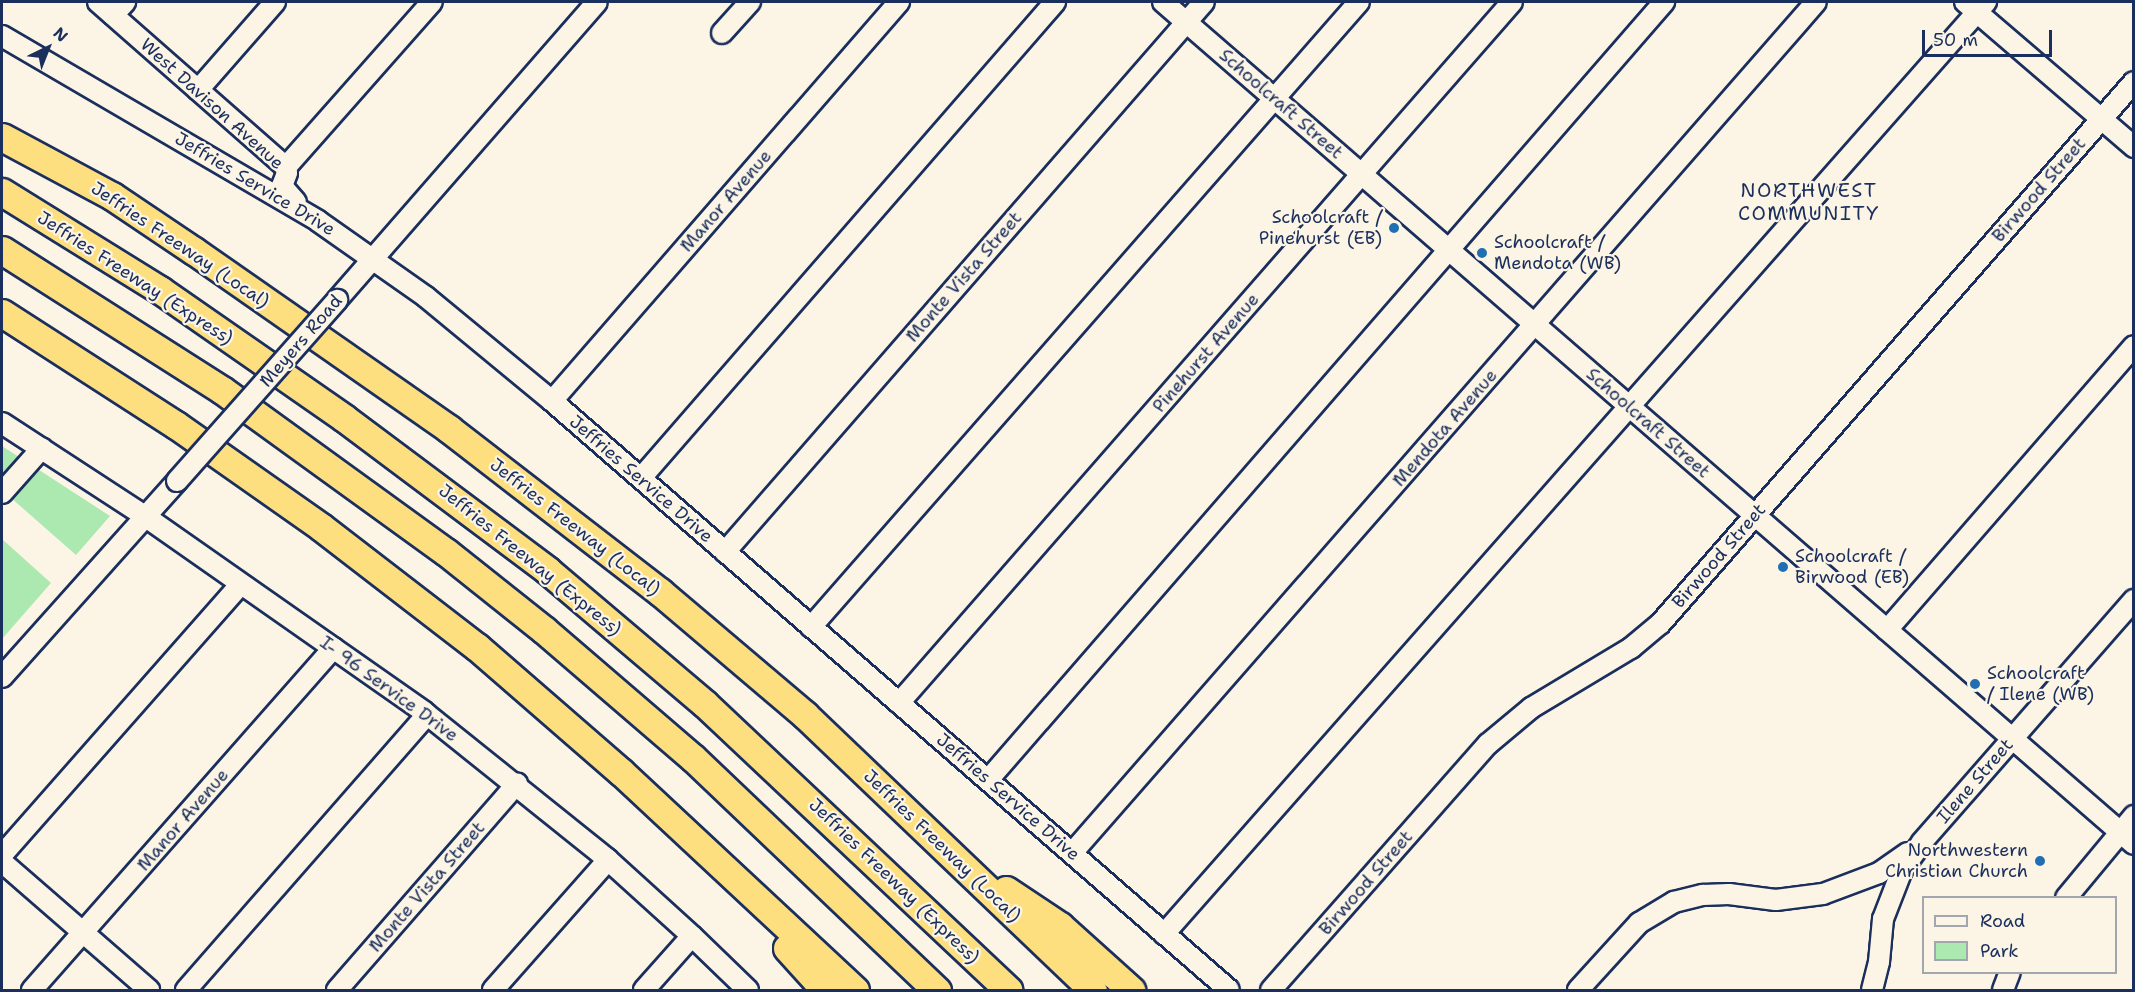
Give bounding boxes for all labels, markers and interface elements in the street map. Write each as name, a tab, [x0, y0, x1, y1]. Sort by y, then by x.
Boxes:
north arrow	[18, 18, 78, 78]
scale bar	[1925, 18, 2056, 56]
text: N	[49, 22, 72, 46]
text: 50 m	[1933, 28, 1978, 52]
street label: West Davison Avenue	[136, 34, 288, 174]
street label: Schoolcraft Street	[1215, 44, 1347, 164]
street label: Jeffries Service Drive	[171, 128, 339, 240]
street label: Birwood Street	[1988, 133, 2090, 247]
street label: Manor Avenue	[676, 146, 776, 256]
street label: Jeffries Freeway (Local)	[87, 177, 273, 313]
district label: NORTHWEST COMMUNITY	[1738, 179, 1880, 226]
street label: Jeffries Freeway (Express)	[33, 207, 237, 349]
street label: Monte Vista Street	[901, 207, 1027, 347]
place label: Schoolcraft / Pinehurst (EB)	[1259, 207, 1382, 250]
marker: Schoolcraft / Pinehurst (EB)	[1387, 221, 1401, 235]
place label: Schoolcraft / Mendota (WB)	[1494, 232, 1621, 274]
marker: Schoolcraft / Mendota (WB)	[1475, 246, 1489, 260]
street label: Pinehurst Avenue	[1148, 289, 1264, 417]
street label: Meyers Road	[255, 290, 347, 392]
street label: Schoolcraft Street	[1582, 363, 1714, 483]
street label: Mendota Avenue	[1388, 365, 1502, 491]
street label: Jeffries Service Drive	[565, 411, 717, 547]
street label: Jeffries Freeway (Local)	[486, 454, 664, 600]
street label: Jeffries Freeway (Express)	[434, 480, 626, 640]
street label: Birwood Street	[1668, 499, 1770, 613]
place label: Schoolcraft / Birwood (EB)	[1795, 546, 1909, 588]
marker: Schoolcraft / Birwood (EB)	[1776, 560, 1790, 574]
street label: I- 96 Service Drive	[316, 632, 462, 746]
place label: Schoolcraft / Ilene (WB)	[1987, 663, 2094, 706]
marker: Schoolcraft / Ilene (WB)	[1968, 677, 1982, 691]
street label: Jeffries Service Drive	[932, 729, 1084, 865]
street label: Ilene Street	[1932, 734, 2018, 828]
street label: Manor Avenue	[133, 765, 233, 875]
street label: Jeffries Freeway (Local)	[859, 765, 1025, 927]
street label: Jeffries Freeway (Express)	[804, 794, 984, 968]
street label: Monte Vista Street	[364, 817, 490, 957]
street label: Birwood Street	[1315, 826, 1417, 940]
place label: Northwestern Christian Church	[1885, 840, 2028, 882]
marker: Northwestern Christian Church	[2033, 854, 2047, 868]
legend	[1922, 896, 2117, 974]
text: Road	[1980, 909, 2025, 933]
text: Park	[1980, 939, 2019, 963]

